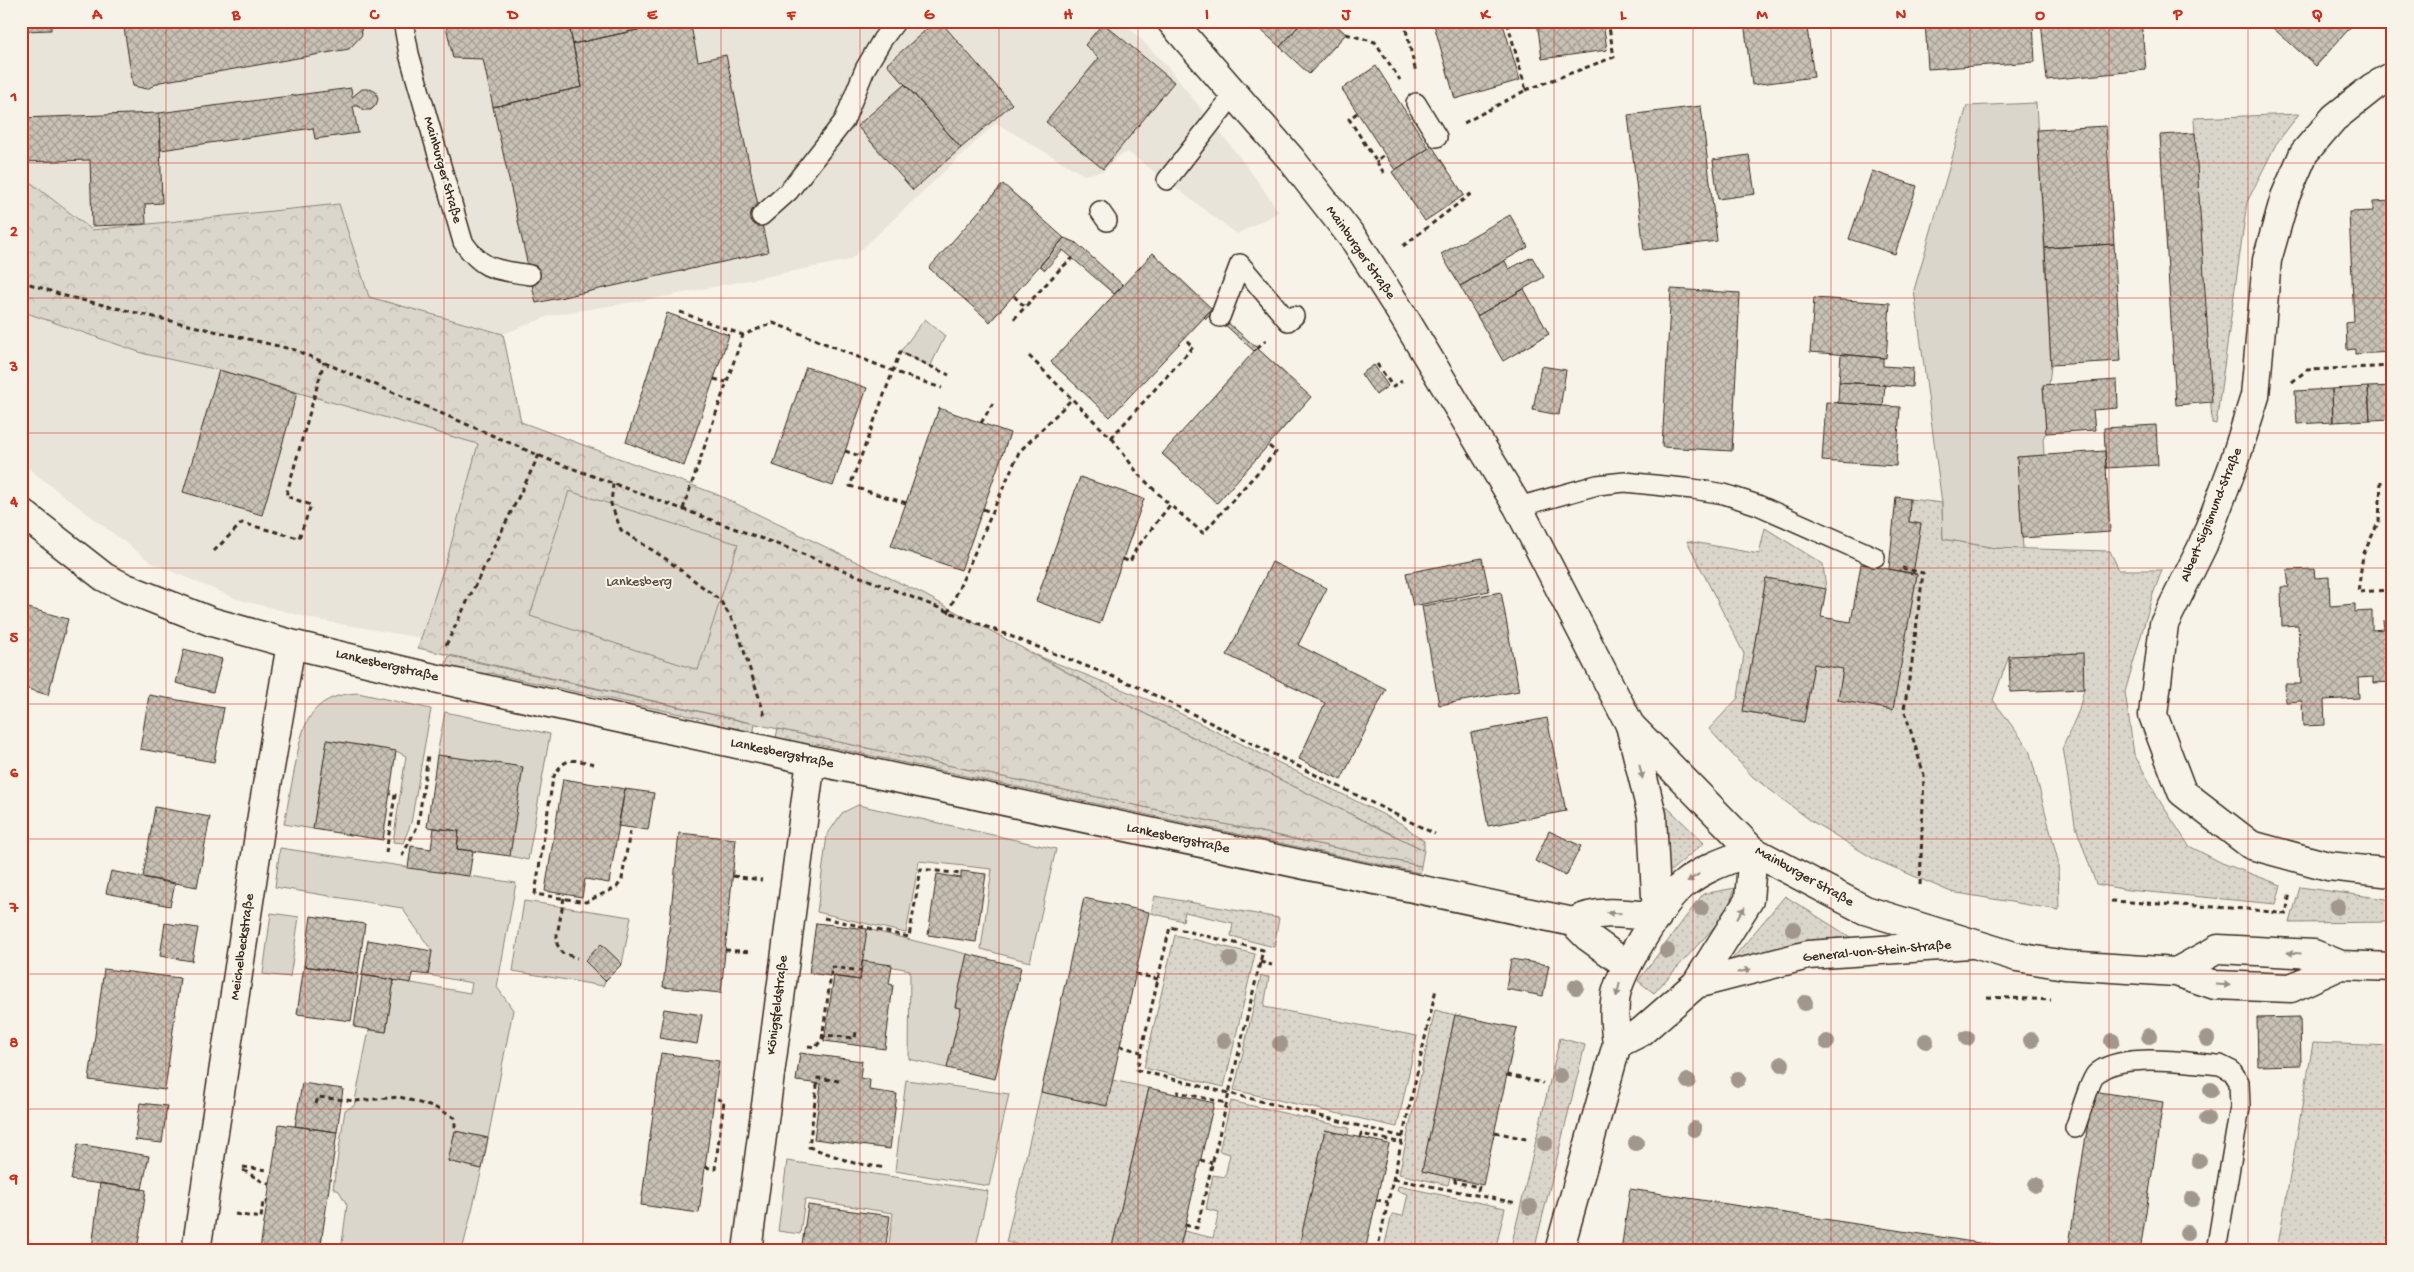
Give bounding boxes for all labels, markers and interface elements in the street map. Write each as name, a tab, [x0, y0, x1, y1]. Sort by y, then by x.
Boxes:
text: A	[91, 7, 103, 26]
text: B	[231, 7, 241, 26]
text: C	[369, 7, 380, 26]
text: D	[506, 7, 519, 26]
text: E	[647, 7, 658, 26]
text: F	[786, 7, 797, 26]
text: G	[924, 7, 935, 26]
text: H	[1063, 7, 1073, 26]
text: I	[1205, 7, 1209, 26]
text: J	[1341, 7, 1352, 26]
text: K	[1480, 7, 1492, 26]
text: L	[1620, 7, 1627, 26]
text: M	[1756, 7, 1768, 26]
text: N	[1896, 7, 1907, 26]
text: O	[2035, 7, 2045, 26]
text: P	[2173, 7, 2184, 26]
text: Q	[2312, 7, 2323, 26]
text: 1	[10, 89, 17, 108]
street label: Mainburger Straße	[419, 115, 466, 226]
street label: Mainburger Straße	[1321, 203, 1399, 304]
text: 2	[10, 224, 18, 243]
text: 3	[9, 359, 18, 378]
street label: Albert-Sigismund-Straße	[2177, 445, 2247, 585]
text: 4	[9, 494, 18, 513]
park label: Lankesberg	[606, 574, 672, 591]
text: 5	[10, 630, 19, 649]
street label: Lankesbergstraße	[334, 646, 441, 686]
street label: Lankesbergstraße	[729, 735, 836, 773]
one-way arrow	[1637, 764, 1645, 779]
text: 6	[10, 765, 19, 784]
street label: Lankesbergstraße	[1125, 820, 1232, 858]
street label: Mainburger Straße	[1752, 843, 1857, 912]
one-way arrow	[1686, 873, 1700, 883]
street label: Meichelbeckstraße	[227, 892, 259, 1001]
text: 7	[9, 900, 19, 919]
one-way arrow	[1736, 906, 1746, 920]
one-way arrow	[1606, 909, 1622, 917]
street label: General-von-Stein-Straße	[1802, 937, 1953, 967]
one-way arrow	[2286, 949, 2302, 957]
street label: Königsfeldstraße	[763, 954, 793, 1056]
one-way arrow	[1736, 967, 1751, 975]
one-way arrow	[2215, 982, 2231, 990]
one-way arrow	[1614, 983, 1622, 998]
text: 8	[10, 1035, 19, 1054]
text: 9	[9, 1171, 18, 1190]

